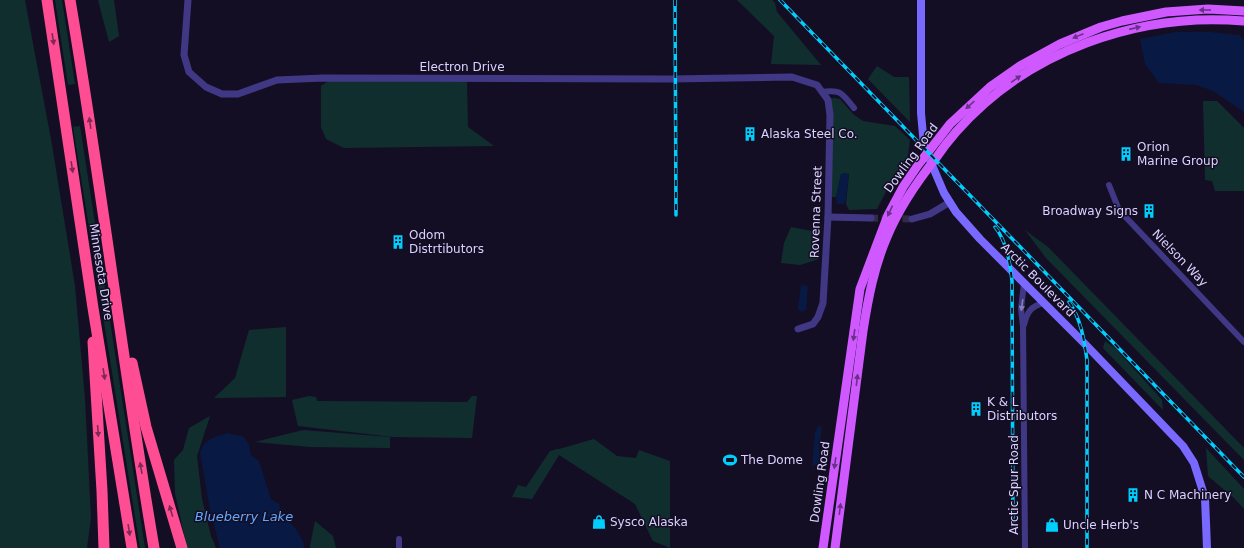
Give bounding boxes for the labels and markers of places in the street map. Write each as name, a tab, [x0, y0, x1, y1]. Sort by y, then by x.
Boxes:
building icon: Alaska Steel Co.	[742, 126, 758, 142]
place label: Alaska Steel Co.	[761, 127, 858, 141]
place label: Orion Marine Group	[1137, 140, 1218, 168]
building icon: Orion Marine Group	[1118, 146, 1134, 162]
building icon: Broadway Signs	[1141, 203, 1157, 219]
place label: Broadway Signs	[1042, 204, 1138, 218]
place label: Odom Distrtibutors	[409, 228, 484, 256]
building icon: Odom Distrtibutors	[390, 234, 406, 250]
place label: K & L Distributors	[987, 395, 1057, 423]
building icon: K & L Distributors	[968, 401, 984, 417]
sports icon: The Dome	[722, 452, 738, 468]
place label: The Dome	[740, 453, 803, 467]
building icon: N C Machinery	[1125, 487, 1141, 503]
place label: N C Machinery	[1144, 488, 1231, 502]
shop icon: Sysco Alaska	[591, 514, 607, 530]
place label: Sysco Alaska	[610, 515, 688, 529]
shop icon: Uncle Herb's	[1044, 517, 1060, 533]
place label: Uncle Herb's	[1063, 518, 1139, 532]

